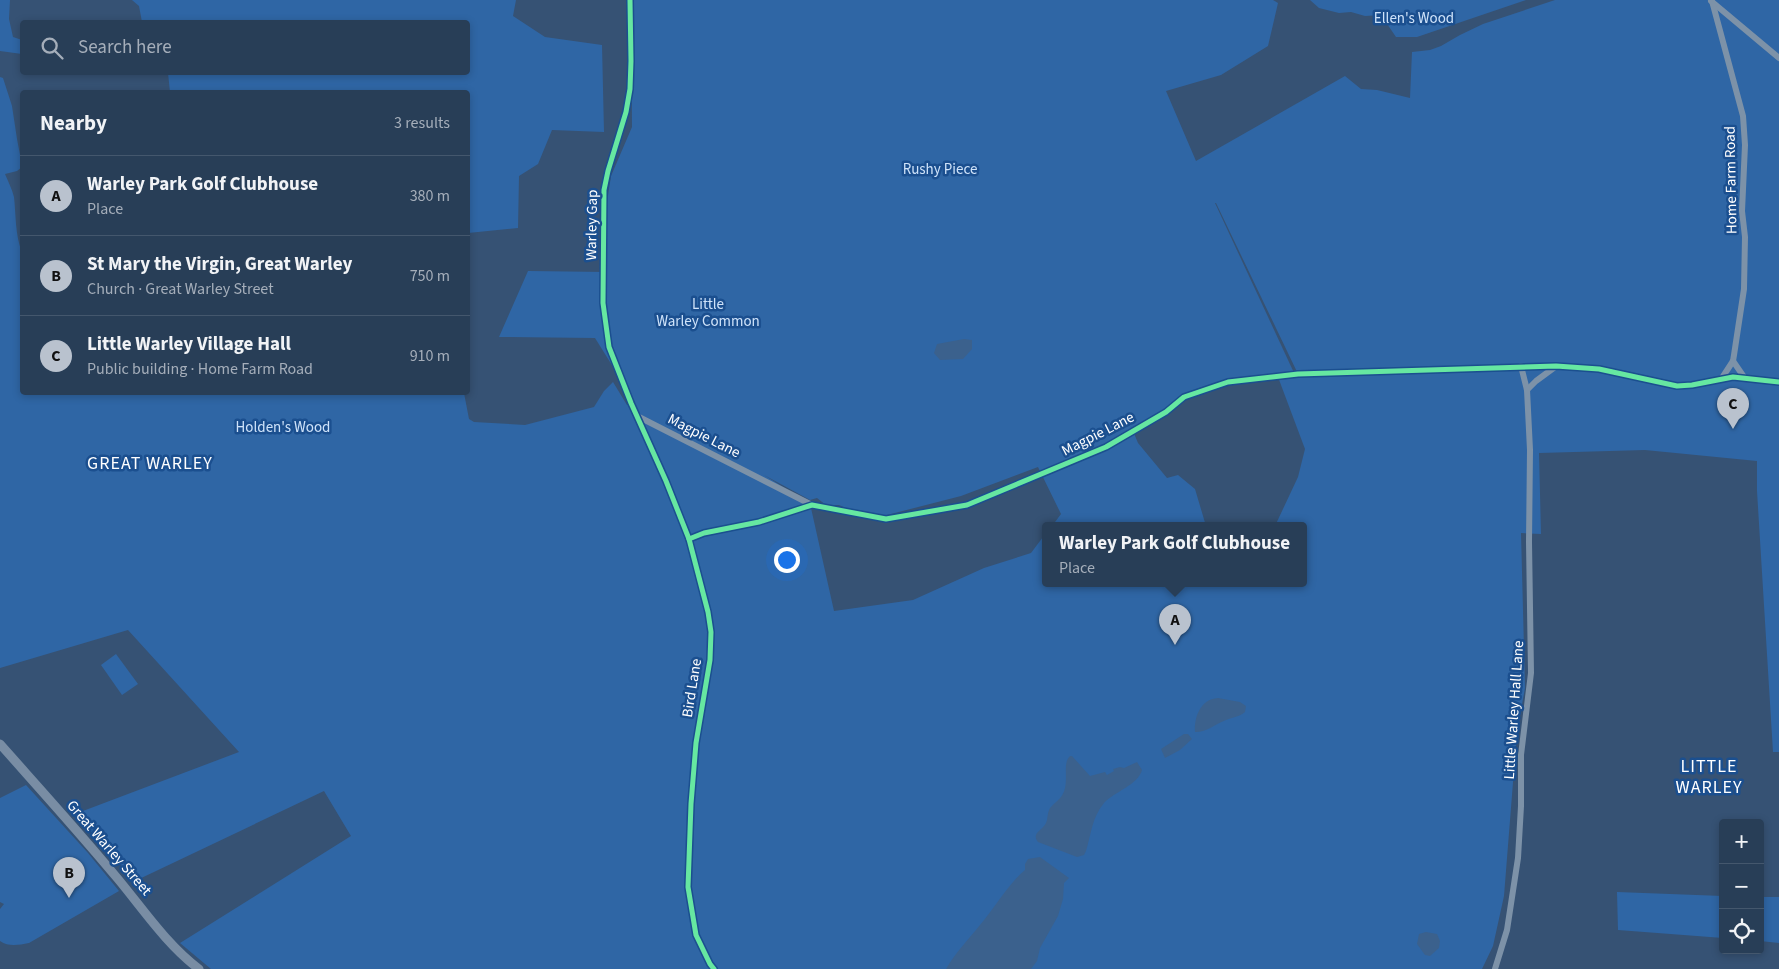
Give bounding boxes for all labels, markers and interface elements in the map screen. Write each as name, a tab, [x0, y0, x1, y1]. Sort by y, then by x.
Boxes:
park label: Ellen's Wood	[1374, 8, 1454, 29]
search box	[20, 20, 470, 75]
icon: search	[38, 34, 66, 62]
text: Search here	[78, 34, 172, 61]
text: Nearby	[40, 108, 107, 138]
text: 3 results	[394, 112, 450, 134]
street label: Home Farm Road	[1720, 126, 1742, 234]
park label: Rushy Piece	[903, 159, 977, 180]
text: Warley Park Golf Clubhouse	[87, 171, 318, 198]
text: A	[51, 185, 61, 207]
text: 380 m	[410, 185, 450, 207]
street label: Warley Gap	[581, 189, 603, 261]
text: Place	[87, 198, 123, 220]
text: St Mary the Virgin, Great Warley	[87, 251, 352, 278]
text: B	[51, 265, 61, 287]
text: 750 m	[410, 265, 450, 287]
text: Church · Great Warley Street	[87, 278, 274, 300]
park label: Little Warley Common	[656, 294, 760, 332]
text: Little Warley Village Hall	[87, 331, 291, 358]
text: C	[51, 345, 61, 367]
text: 910 m	[410, 345, 450, 367]
text: Public building · Home Farm Road	[87, 358, 313, 380]
pin: C	[1717, 388, 1749, 429]
street label: Magpie Lane	[1058, 407, 1138, 461]
street label: Magpie Lane	[664, 409, 744, 463]
park label: Holden's Wood	[236, 417, 330, 438]
district label: GREAT WARLEY	[87, 451, 213, 476]
popup	[1042, 522, 1307, 587]
text: Warley Park Golf Clubhouse	[1059, 530, 1290, 557]
your location	[774, 547, 800, 573]
text: Place	[1059, 557, 1095, 579]
pin: A	[1159, 604, 1191, 645]
street label: Little Warley Hall Lane	[1499, 640, 1529, 780]
street label: Bird Lane	[677, 657, 707, 719]
district label: LITTLE WARLEY	[1676, 754, 1742, 800]
street label: Great Warley Street	[62, 796, 156, 900]
map controls	[1719, 819, 1764, 954]
button: +	[1719, 819, 1764, 864]
pin: B	[53, 857, 85, 898]
button: −	[1719, 864, 1764, 909]
button: locate	[1719, 909, 1764, 954]

